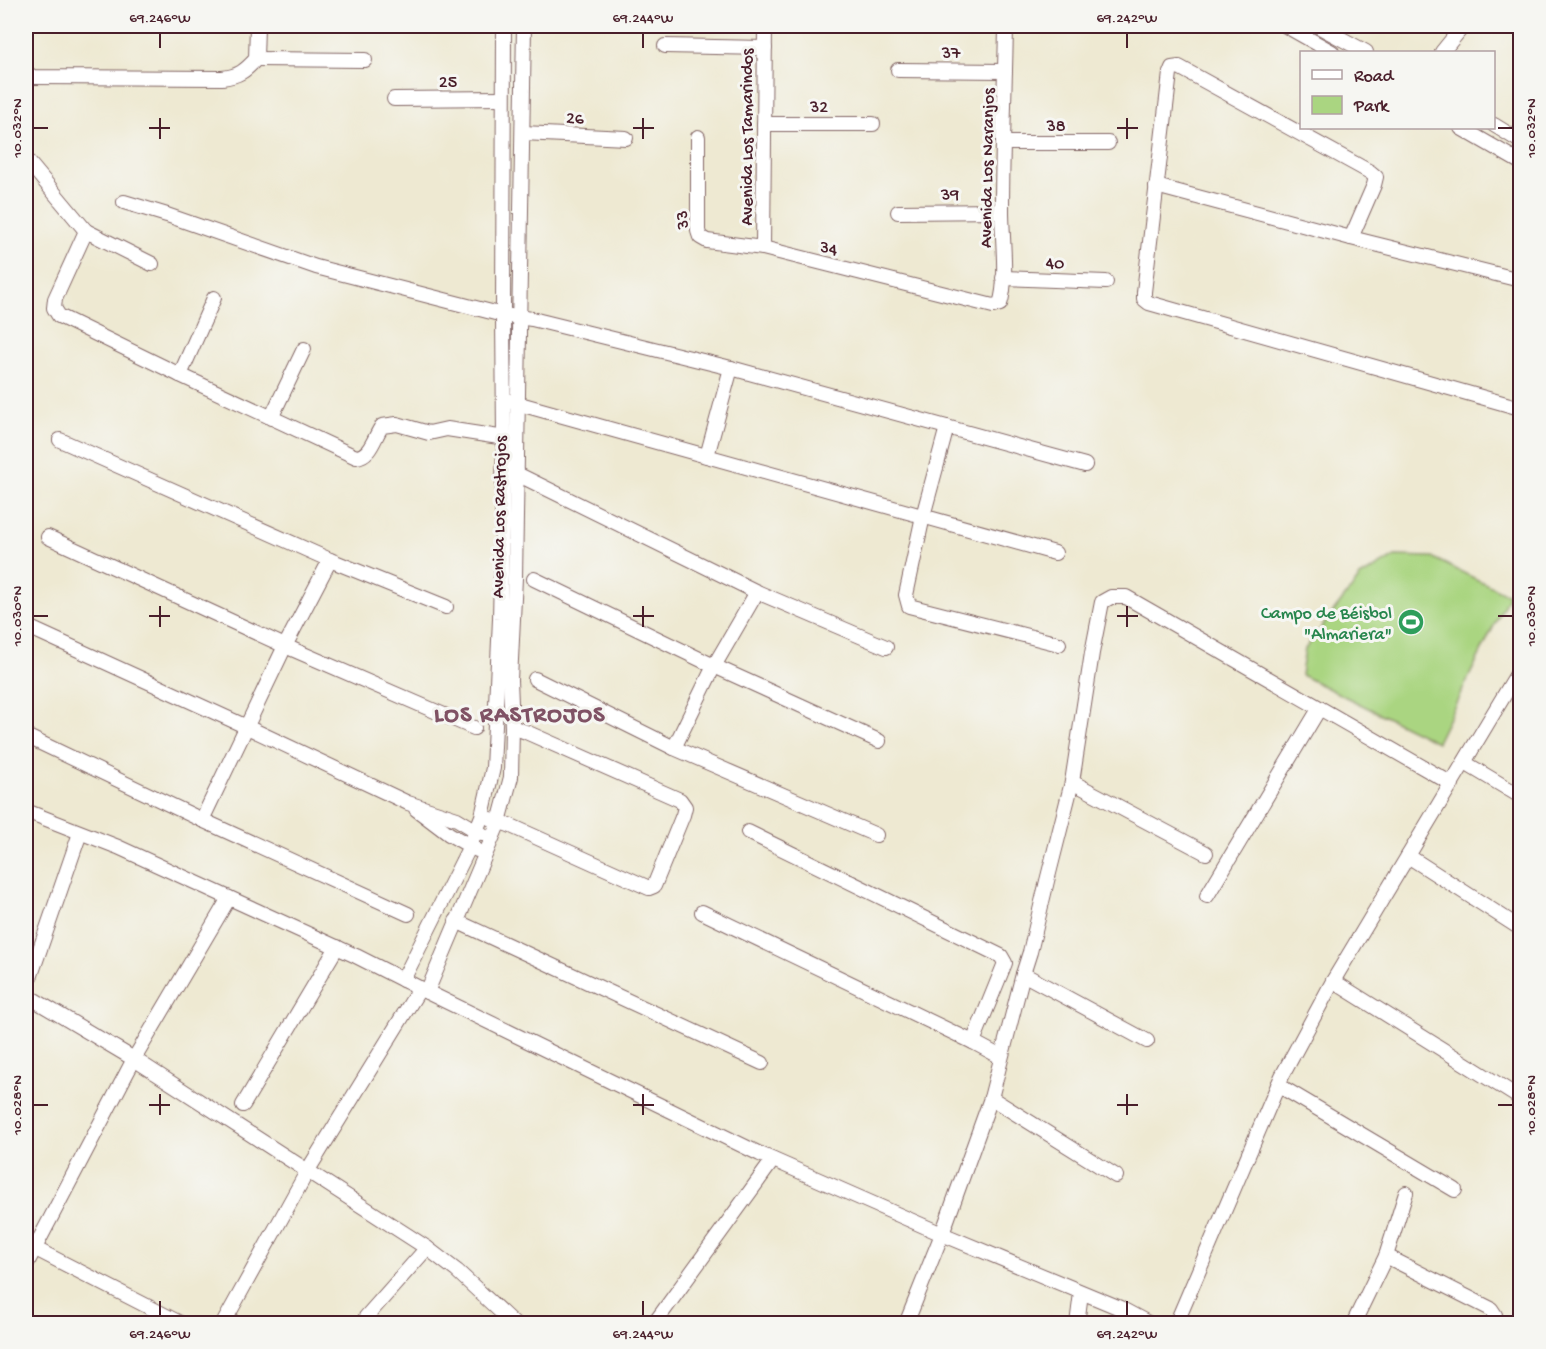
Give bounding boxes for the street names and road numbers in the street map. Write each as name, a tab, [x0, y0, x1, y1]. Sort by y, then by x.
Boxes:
street label: 37	[941, 44, 961, 65]
street label: Avenida Los Tamarindos	[738, 47, 759, 225]
street label: 25	[439, 73, 457, 94]
street label: Avenida Los Naranjos	[977, 87, 1000, 248]
street label: 32	[809, 98, 828, 119]
street label: 26	[565, 109, 585, 130]
street label: 38	[1045, 117, 1066, 138]
street label: 39	[940, 185, 959, 206]
street label: 33	[672, 210, 695, 231]
street label: 34	[816, 237, 840, 262]
street label: 40	[1045, 254, 1065, 275]
street label: Avenida Los Rastrojos	[489, 434, 512, 598]

